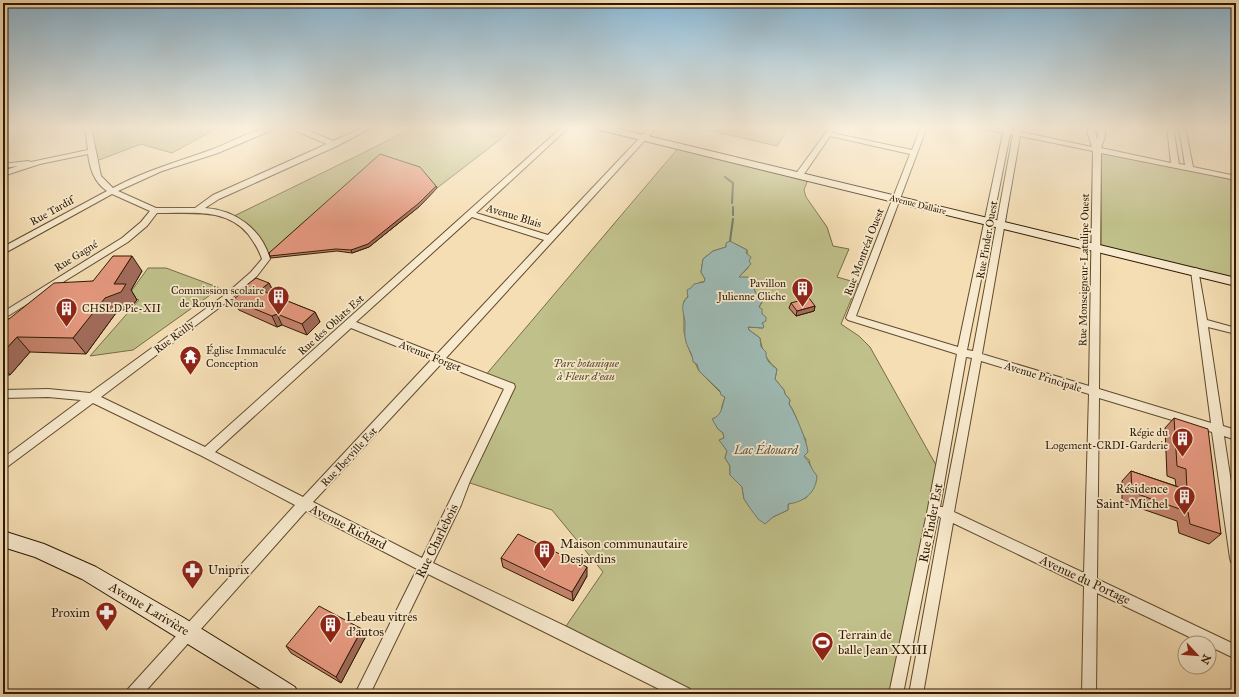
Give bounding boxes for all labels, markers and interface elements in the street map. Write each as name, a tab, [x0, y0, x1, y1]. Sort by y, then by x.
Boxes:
street label: Avenue Dallaire	[888, 191, 948, 216]
street label: Rue Tardif	[28, 192, 78, 228]
street label: Rue Monseigneur-Latulipe Ouest	[1076, 193, 1092, 346]
street label: Rue Pinder Ouest	[974, 200, 1000, 280]
street label: Avenue Blais	[484, 201, 543, 231]
street label: Rue Montréal Ouest	[841, 206, 887, 297]
street label: Rue Gagné	[52, 237, 100, 274]
building icon: Pavillon Julienne Cliche	[789, 276, 815, 309]
place label: Pavillon Julienne Cliche	[717, 277, 786, 304]
building icon: Commission scolaire de Rouyn Noranda	[266, 283, 292, 316]
place label: Commission scolaire de Rouyn Noranda	[171, 284, 264, 310]
street label: Rue des Oblats Est	[295, 292, 367, 358]
building icon: CHSLD Pie-XII	[54, 295, 80, 328]
place label: CHSLD Pie-XII	[82, 302, 161, 315]
street label: Rue Reilly	[151, 317, 197, 356]
street label: Avenue Forget	[396, 337, 463, 374]
temple icon: Église Immaculée Conception	[177, 343, 203, 376]
place label: Église Immaculée Conception	[206, 343, 287, 370]
park label: Parc botanique à Fleur d'eau	[553, 357, 620, 383]
street label: Avenue Principale	[1002, 359, 1084, 395]
street label: Rue Iberville Est	[318, 425, 380, 489]
building icon: Régie du Logement-CRDI-Garderie	[1170, 425, 1196, 458]
place label: Régie du Logement-CRDI-Garderie	[1045, 426, 1168, 452]
water label: Lac Édouard	[733, 441, 799, 457]
place label: Résidence Saint-Michel	[1096, 481, 1169, 512]
street label: Rue Pinder Est	[915, 482, 947, 564]
building icon: Résidence Saint-Michel	[1171, 483, 1197, 516]
street label: Avenue Richard	[306, 500, 389, 553]
street label: Rue Charlebois	[412, 501, 462, 581]
place label: Maison communautaire Desjardins	[560, 536, 688, 567]
building icon: Maison communautaire Desjardins	[532, 538, 558, 571]
street label: Avenue du Portage	[1036, 552, 1133, 608]
pharmacy icon: Uniprix	[180, 557, 206, 590]
place label: Uniprix	[208, 562, 249, 578]
street label: Avenue Larivière	[105, 578, 192, 640]
pharmacy icon: Proxim	[93, 600, 119, 633]
place label: Proxim	[51, 605, 90, 621]
place label: Lebeau vitres d'autos	[346, 609, 418, 640]
building icon: Lebeau vitres d'autos	[317, 611, 343, 644]
place label: Terrain de balle Jean XXIII	[838, 627, 928, 658]
sports icon: Terrain de balle Jean XXIII	[809, 629, 835, 662]
north arrow	[1177, 635, 1217, 675]
text: N	[1197, 652, 1213, 667]

